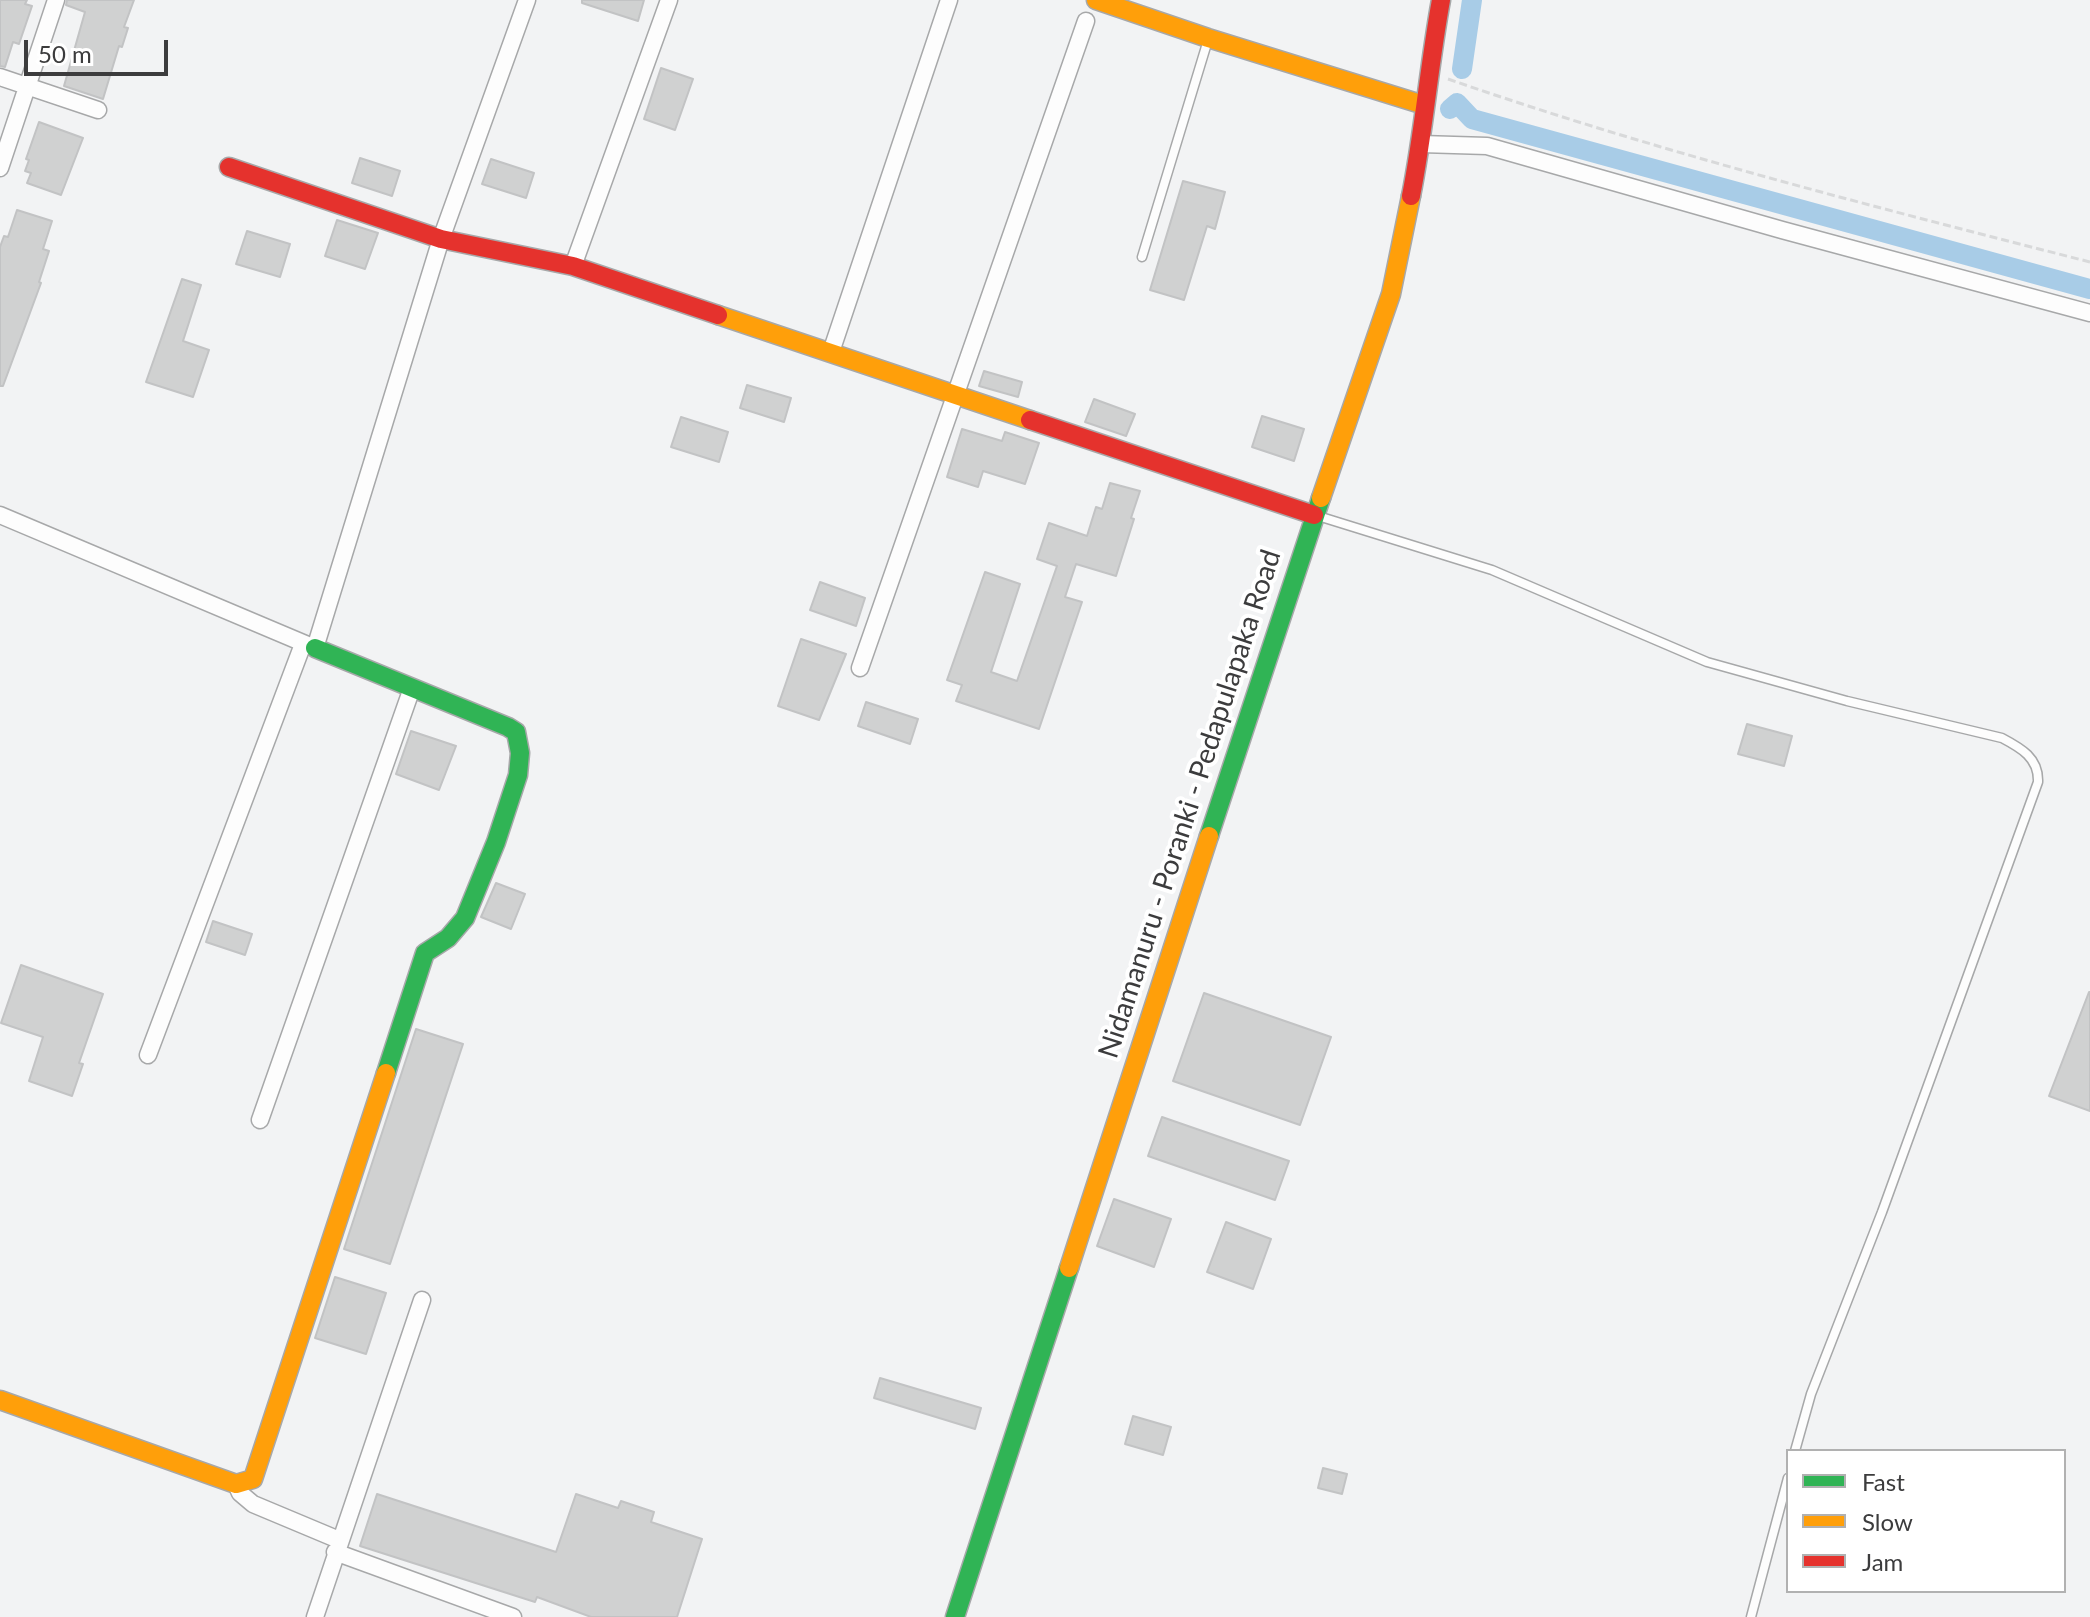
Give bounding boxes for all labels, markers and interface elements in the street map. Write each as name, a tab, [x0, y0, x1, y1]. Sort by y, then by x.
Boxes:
scale bar	[28, 24, 172, 74]
text: 50 m	[38, 39, 92, 68]
street label: Nidamanuru - Poranki - Pedapulapaka Road	[1092, 546, 1288, 1062]
legend	[1786, 1449, 2066, 1593]
text: Fast	[1862, 1467, 1905, 1496]
text: Slow	[1862, 1507, 1913, 1536]
text: Jam	[1862, 1547, 1903, 1576]

